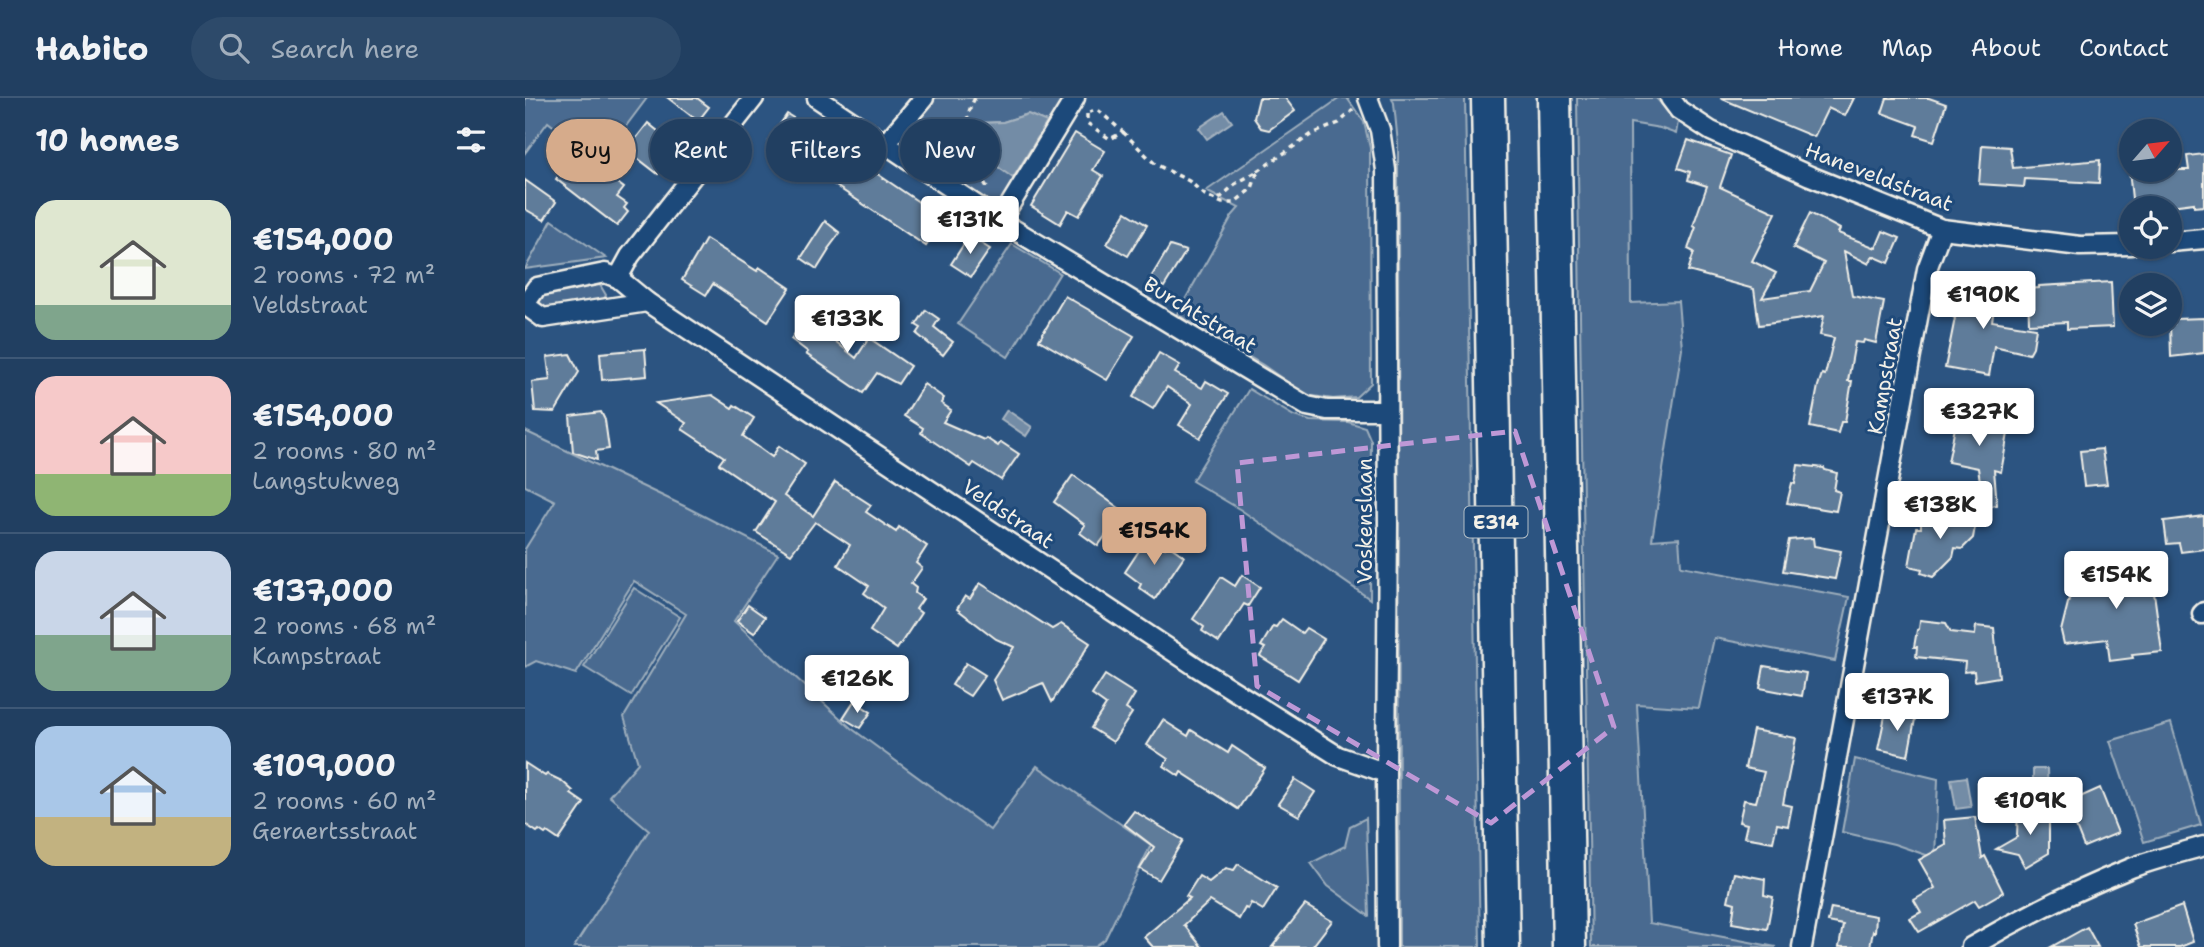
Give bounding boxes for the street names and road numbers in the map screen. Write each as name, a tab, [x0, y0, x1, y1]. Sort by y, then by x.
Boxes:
street label: Haneveldstraat	[1801, 136, 1957, 218]
street label: Burchtstraat	[1138, 270, 1262, 360]
street label: Kampstraat	[1861, 315, 1909, 437]
street label: Voskenslaan	[1351, 458, 1379, 584]
street label: Veldstraat	[956, 473, 1060, 555]
road number: E314	[1465, 506, 1527, 538]

